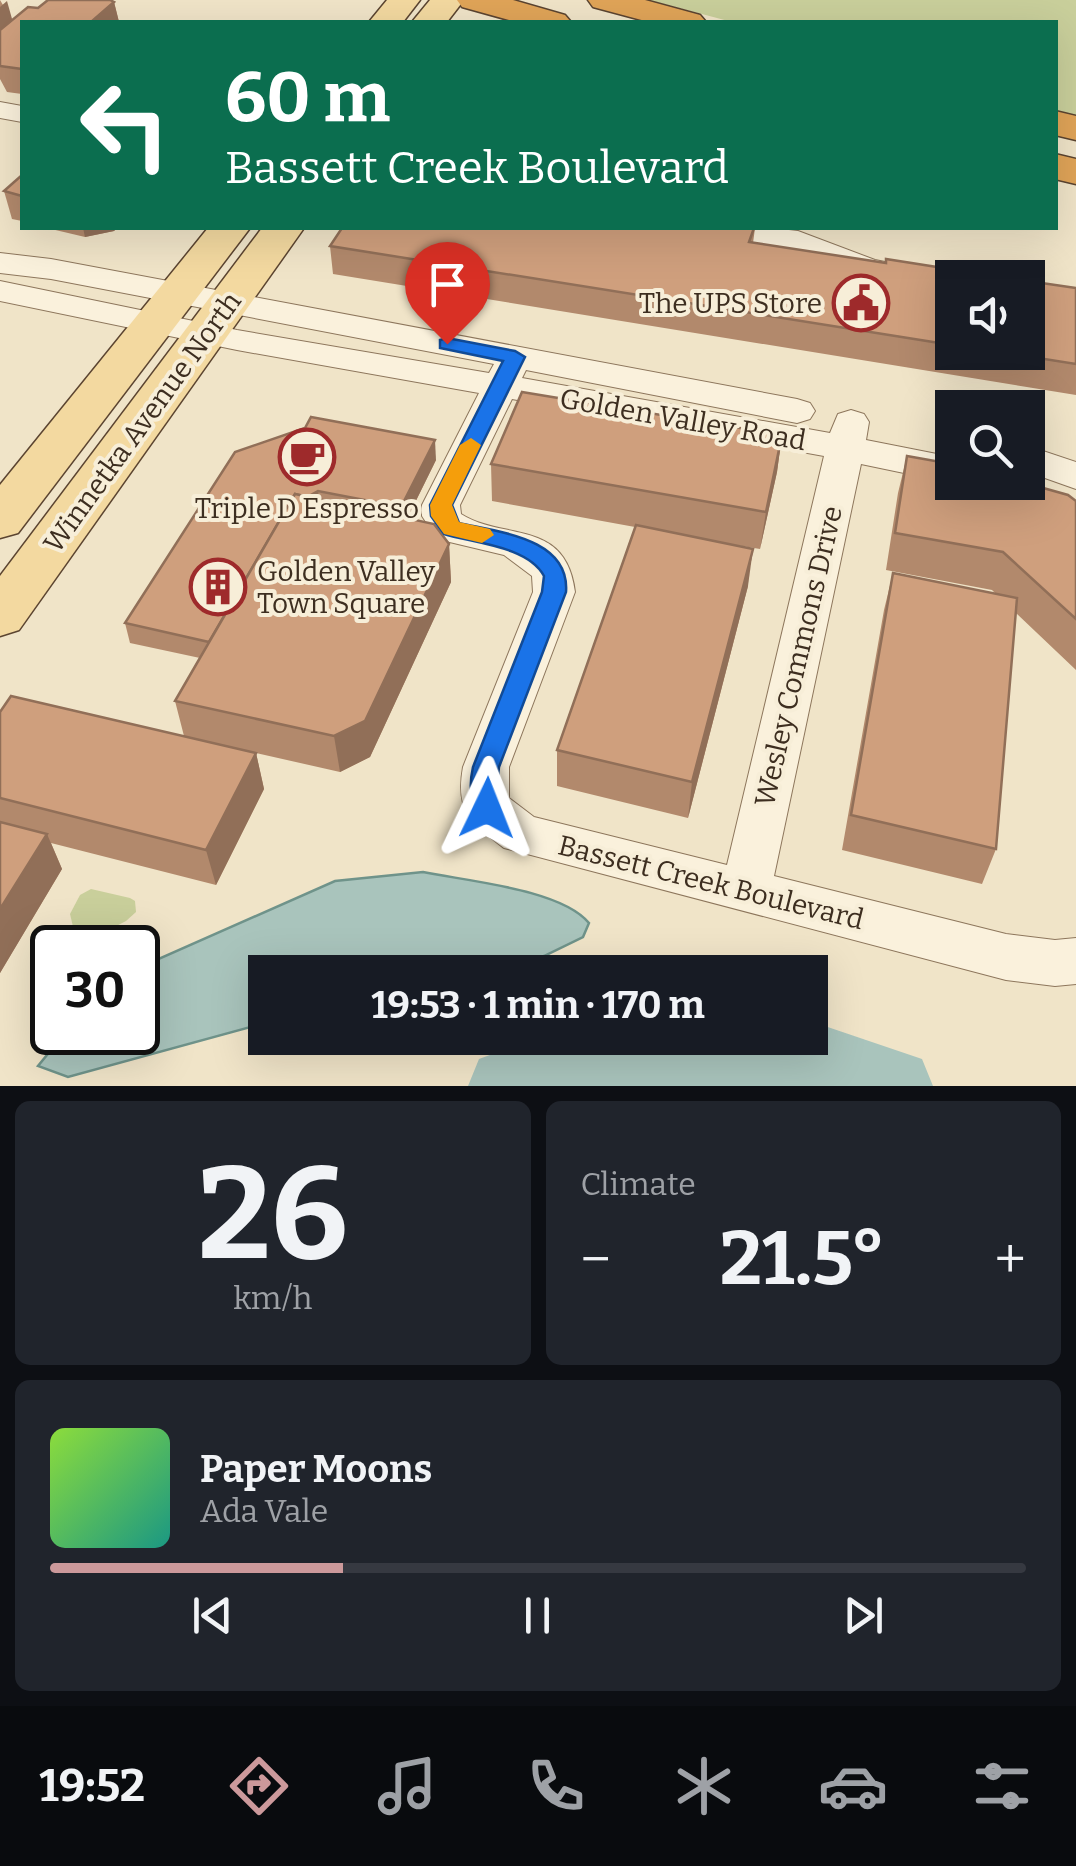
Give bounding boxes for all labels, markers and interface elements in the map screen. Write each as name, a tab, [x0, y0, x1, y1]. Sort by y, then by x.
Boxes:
text: 60 m	[225, 56, 390, 140]
icon: left	[60, 60, 190, 190]
text: Bassett Creek Boulevard	[225, 141, 729, 195]
pin	[405, 242, 490, 345]
icon: arrive	[420, 257, 475, 312]
map controls	[935, 260, 1045, 500]
button: sound	[935, 260, 1045, 370]
public building icon: The UPS Store	[831, 273, 891, 333]
street label: Winnetka Avenue North	[37, 286, 248, 559]
place label: The UPS Store	[639, 287, 822, 320]
street label: Golden Valley Road	[557, 382, 809, 457]
button: search	[935, 390, 1045, 500]
cafe icon: Triple D Espresso	[277, 427, 337, 487]
place label: Triple D Espresso	[195, 492, 419, 525]
street label: Wesley Commons Drive	[748, 503, 849, 809]
place label: Golden Valley Town Square	[257, 555, 435, 620]
building icon: Golden Valley Town Square	[188, 557, 248, 617]
position arrow	[435, 756, 539, 860]
street label: Bassett Creek Boulevard	[555, 829, 867, 936]
speed limit sign: 30	[30, 925, 160, 1055]
text: 19:53 · 1 min · 170 m	[371, 982, 705, 1028]
text: 26	[198, 1136, 348, 1292]
text: Climate	[581, 1165, 696, 1203]
text: 21.5°	[720, 1214, 886, 1304]
text: −	[581, 1227, 611, 1293]
text: +	[995, 1227, 1026, 1293]
text: km/h	[233, 1279, 312, 1317]
text: Paper Moons	[200, 1446, 432, 1492]
text: Ada Vale	[200, 1492, 328, 1530]
icon: previous	[185, 1588, 240, 1643]
icon: pause	[510, 1588, 565, 1643]
icon: next	[836, 1588, 891, 1643]
icon: directions	[224, 1751, 294, 1821]
icon: music	[372, 1751, 442, 1821]
icon: phone	[521, 1751, 591, 1821]
icon: climate	[669, 1751, 739, 1821]
icon: car	[818, 1751, 888, 1821]
icon: filters	[967, 1751, 1037, 1821]
text: 19:52	[39, 1759, 145, 1813]

